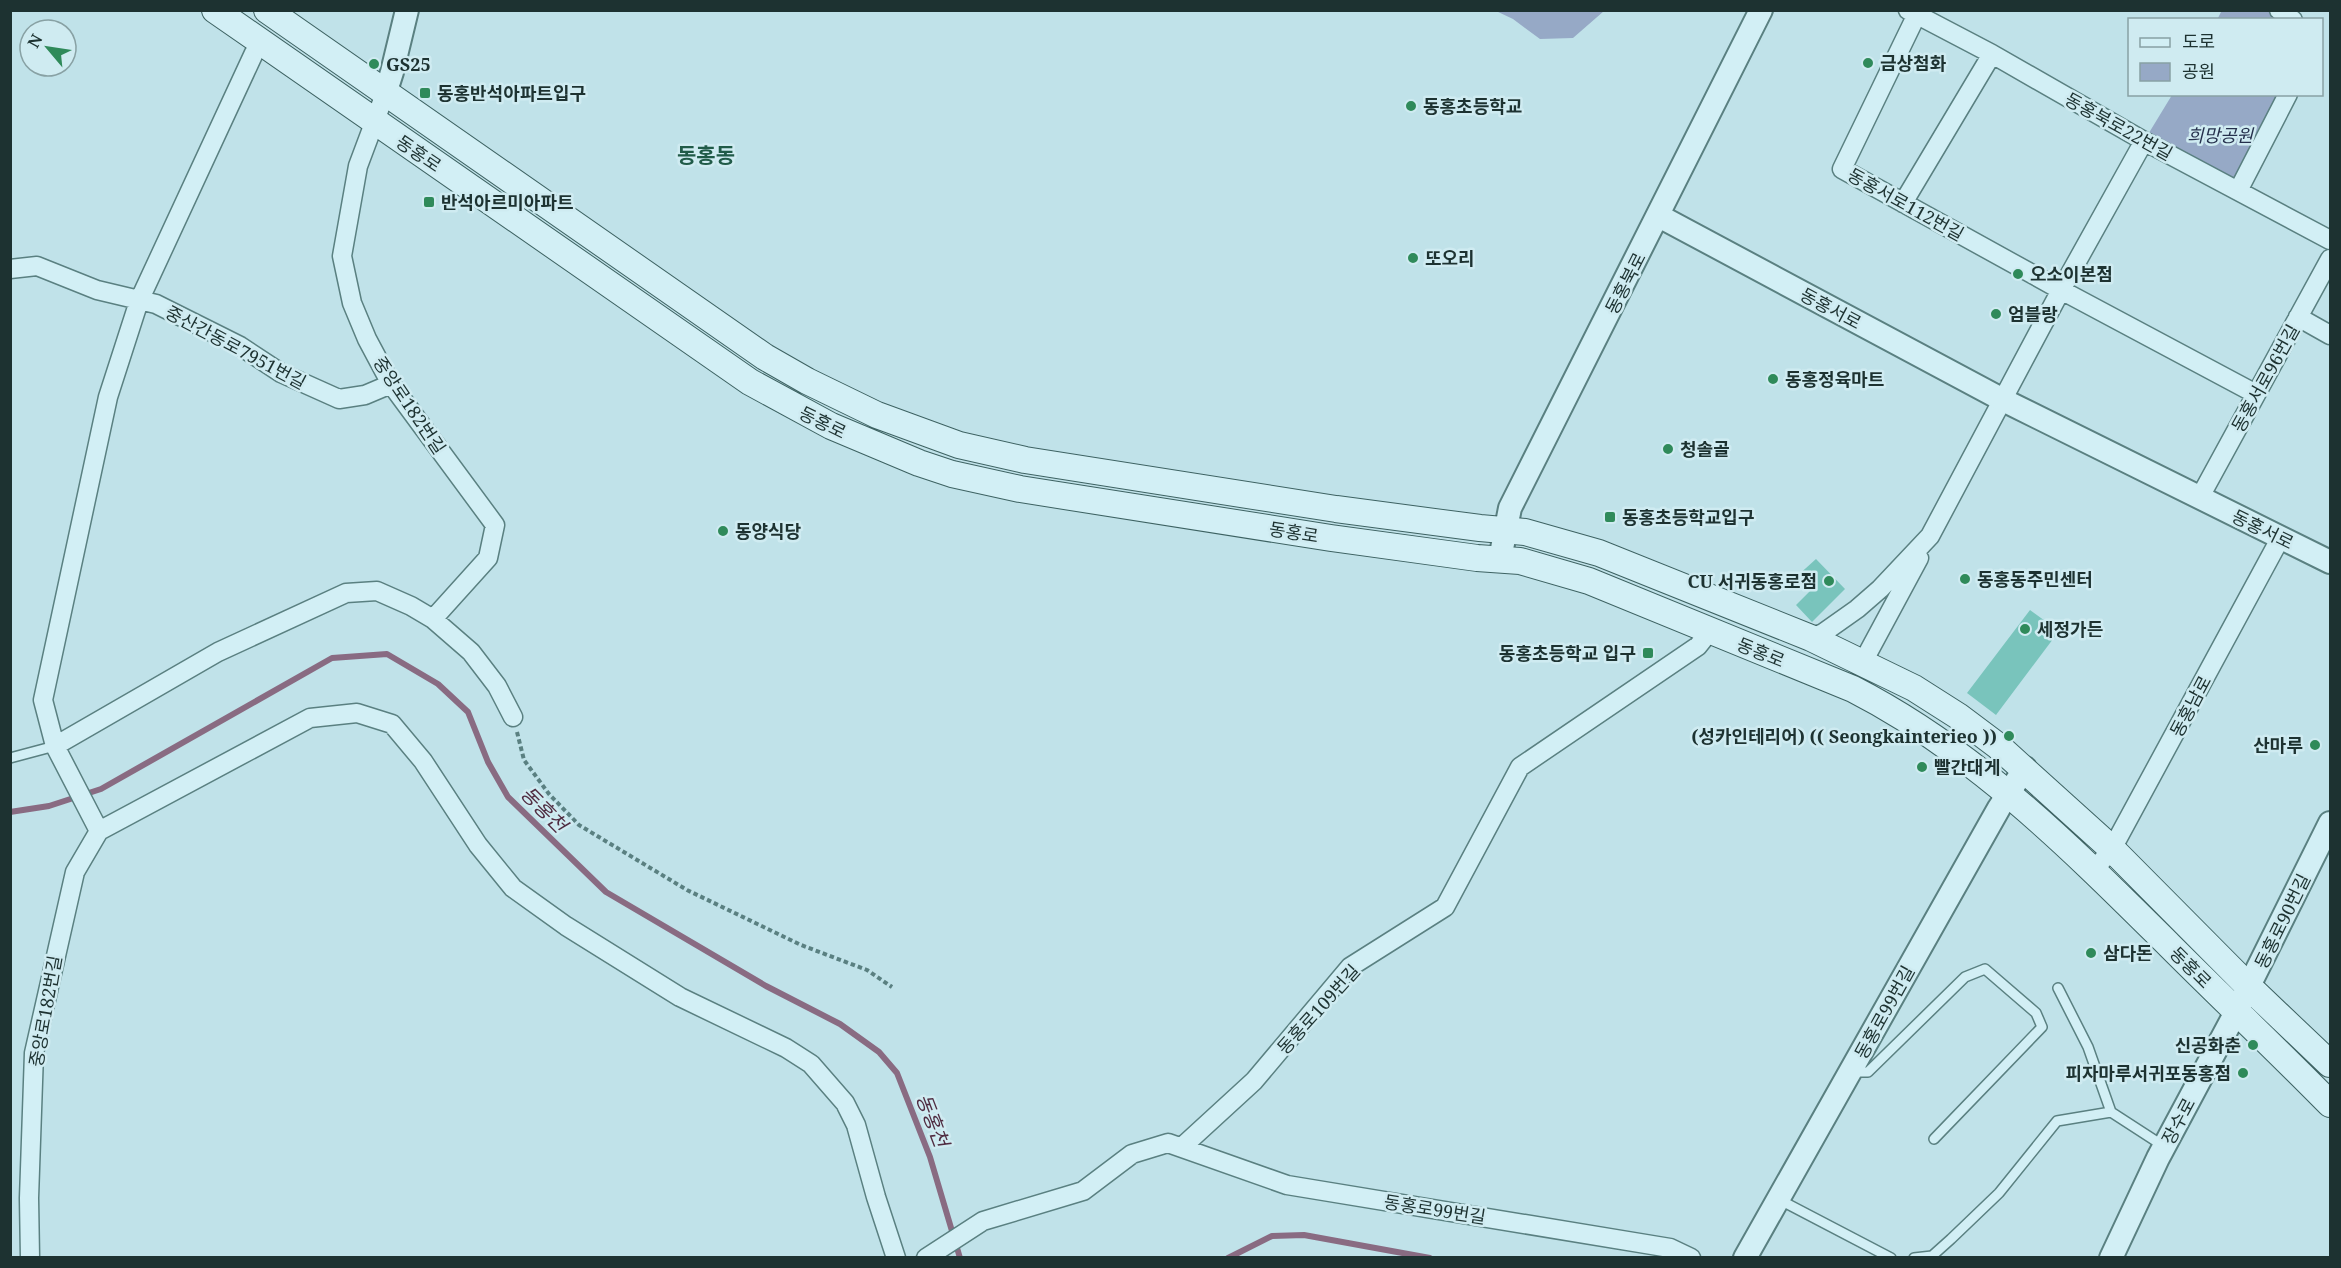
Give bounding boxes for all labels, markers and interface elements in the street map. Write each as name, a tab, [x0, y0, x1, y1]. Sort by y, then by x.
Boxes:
north arrow	[18, 18, 78, 78]
legend	[2128, 18, 2323, 96]
text: 도로	[2182, 29, 2215, 53]
text: N	[22, 30, 48, 52]
place label: 금상첨화	[1880, 51, 1947, 75]
place label: GS25	[386, 52, 431, 76]
marker: 금상첨화	[1861, 56, 1875, 70]
marker: GS25	[367, 57, 381, 71]
text: 공원	[2182, 59, 2215, 83]
place label: 동홍반석아파트입구	[437, 81, 586, 105]
marker: 동홍반석아파트입구	[418, 86, 432, 100]
street label: 동홍북로22번길	[2061, 87, 2177, 165]
place label: 동홍초등학교	[1423, 94, 1522, 118]
marker: 동홍초등학교	[1404, 99, 1418, 113]
park label: 희망공원	[2187, 123, 2255, 147]
street label: 동홍로	[392, 129, 446, 177]
district label: 동홍동	[677, 141, 735, 169]
street label: 동홍서로112번길	[1844, 162, 1968, 246]
place label: 반석아르미아파트	[441, 190, 573, 214]
marker: 반석아르미아파트	[422, 195, 436, 209]
place label: 또오리	[1425, 246, 1475, 270]
street label: 동홍북로	[1599, 248, 1651, 318]
marker: 또오리	[1406, 251, 1420, 265]
place label: 오소이본점	[2030, 262, 2113, 286]
marker: 오소이본점	[2011, 267, 2025, 281]
street label: 동홍서로	[1796, 282, 1866, 334]
street label: 중산간동로7951번길	[161, 300, 311, 394]
place label: 엄블랑	[2008, 302, 2058, 326]
marker: 엄블랑	[1989, 307, 2003, 321]
street label: 동홍서로96번길	[2226, 320, 2304, 436]
street label: 중앙로182번길	[368, 351, 452, 459]
place label: 동홍정육마트	[1785, 367, 1884, 391]
marker: 동홍정육마트	[1766, 372, 1780, 386]
street label: 동홍로	[795, 400, 851, 444]
place label: 청솔골	[1680, 437, 1730, 461]
marker: 청솔골	[1661, 442, 1675, 456]
street label: 동홍서로	[2228, 504, 2298, 554]
place label: 동홍초등학교입구	[1622, 505, 1754, 529]
marker: 동홍초등학교입구	[1603, 510, 1617, 524]
street label: 동홍로	[1268, 516, 1320, 548]
place label: 동양식당	[735, 519, 801, 543]
marker: 동양식당	[716, 524, 730, 538]
place label: 동홍동주민센터	[1977, 567, 2093, 591]
place label: CU 서귀동홍로점	[1687, 569, 1817, 593]
marker: 동홍동주민센터	[1958, 572, 1972, 586]
marker: CU 서귀동홍로점	[1822, 574, 1836, 588]
place label: 세정가든	[2037, 617, 2103, 641]
marker: 세정가든	[2018, 622, 2032, 636]
street label: 동홍로	[1733, 632, 1789, 672]
place label: 동홍초등학교 입구	[1499, 641, 1636, 665]
marker: 동홍초등학교 입구	[1641, 646, 1655, 660]
street label: 동홍남로	[2164, 671, 2216, 741]
place label: (성카인테리어) (( Seongkainterieo ))	[1691, 724, 1997, 748]
marker: (성카인테리어) (( Seongkainterieo ))	[2002, 729, 2016, 743]
place label: 산마루	[2253, 733, 2303, 757]
marker: 산마루	[2308, 738, 2322, 752]
place label: 빨간대게	[1934, 755, 2000, 779]
marker: 빨간대게	[1915, 760, 1929, 774]
water label: 동홍천	[515, 780, 575, 840]
street label: 동홍로90번길	[2249, 869, 2315, 973]
place label: 삼다돈	[2103, 941, 2153, 965]
street label: 동홍로	[2165, 941, 2217, 993]
marker: 삼다돈	[2084, 946, 2098, 960]
street label: 중앙로182번길	[23, 953, 67, 1069]
street label: 동홍로109번길	[1271, 959, 1365, 1059]
street label: 동홍로99번길	[1849, 961, 1919, 1063]
place label: 신공화춘	[2175, 1033, 2241, 1057]
marker: 신공화춘	[2246, 1038, 2260, 1052]
place label: 피자마루서귀포동홍점	[2065, 1061, 2231, 1085]
marker: 피자마루서귀포동홍점	[2236, 1066, 2250, 1080]
water label: 동홍천	[911, 1089, 956, 1153]
street label: 장수로	[2156, 1093, 2200, 1149]
street label: 동홍로99번길	[1382, 1189, 1488, 1229]

